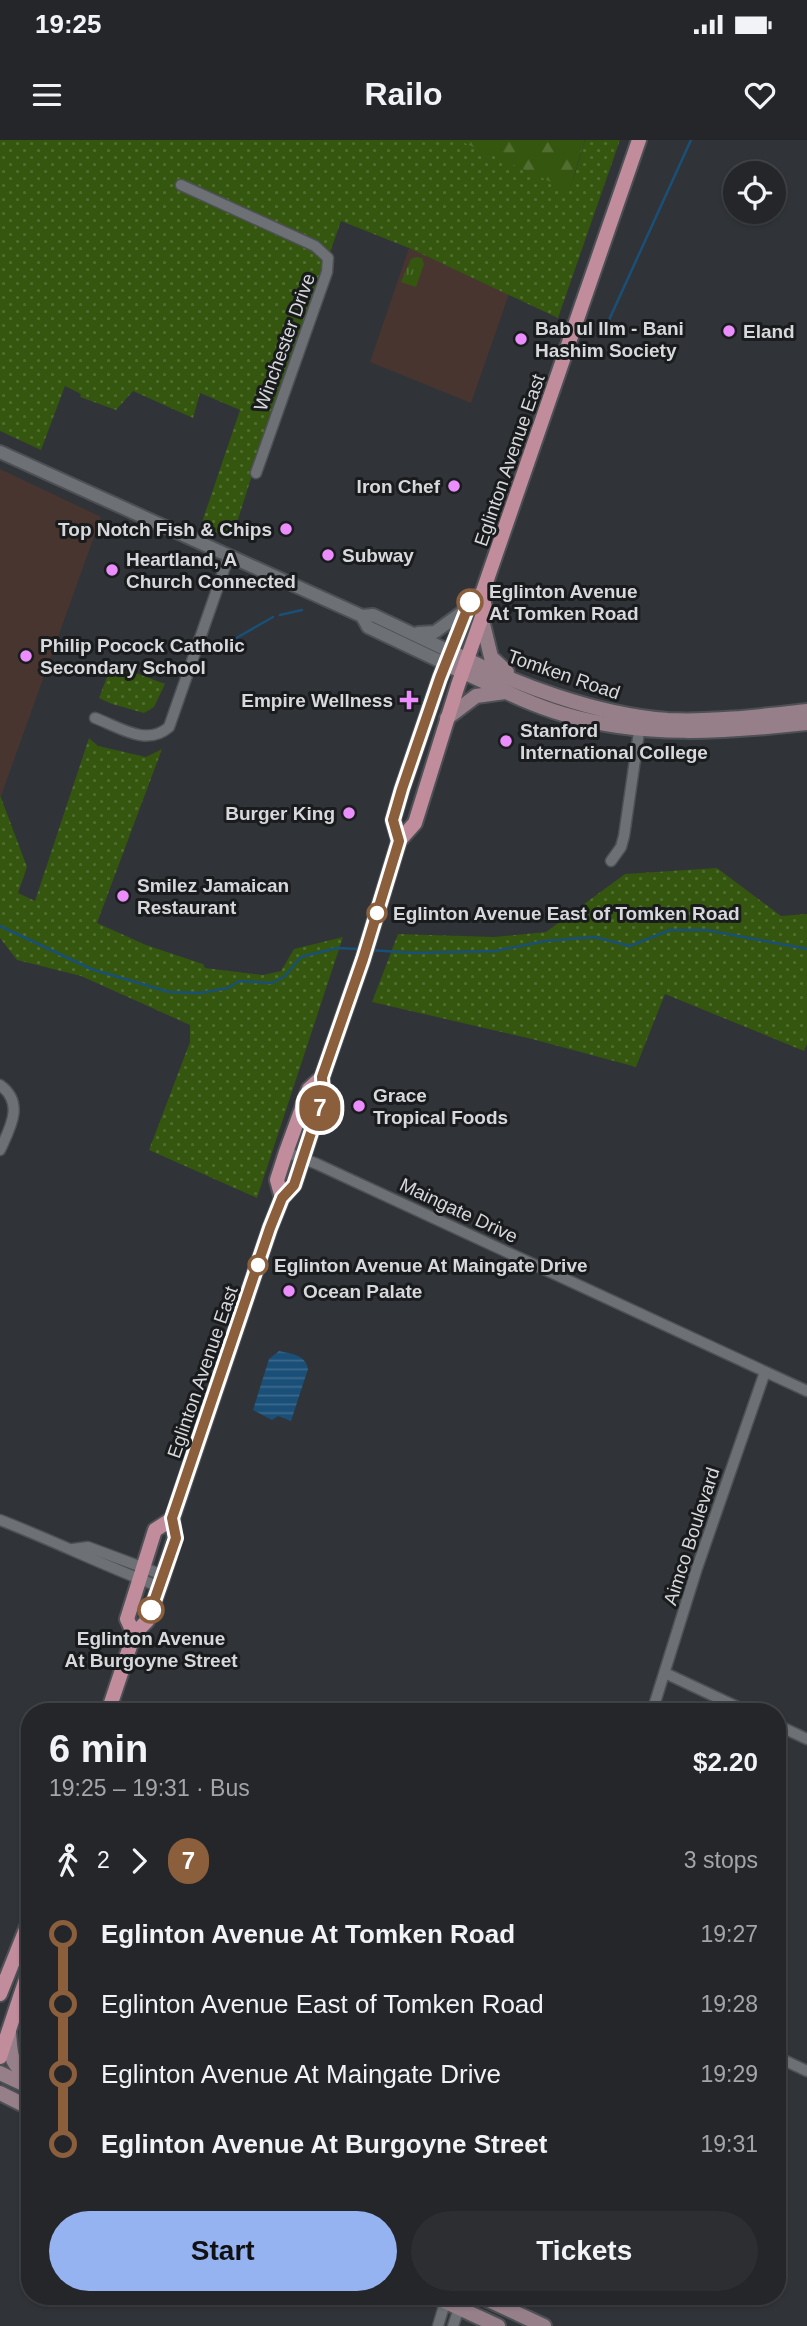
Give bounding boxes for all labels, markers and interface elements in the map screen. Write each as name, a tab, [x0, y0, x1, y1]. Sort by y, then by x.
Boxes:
text: 19:25	[35, 9, 102, 39]
icon: menu	[28, 76, 66, 114]
text: Railo	[364, 76, 443, 112]
icon: heart	[741, 76, 779, 114]
map controls	[723, 161, 786, 224]
button: locate	[723, 161, 786, 224]
street label: Winchester Drive	[250, 271, 319, 414]
place label: Bab ul Ilm - Bani Hashim Society	[535, 318, 684, 361]
place label: Eland	[743, 321, 795, 342]
marker: Eland	[721, 323, 737, 339]
marker: Bab ul Ilm - Bani Hashim Society	[513, 331, 529, 347]
street label: Eglinton Avenue East	[470, 371, 549, 549]
place label: Iron Chef	[357, 476, 441, 497]
marker: Iron Chef	[446, 478, 462, 494]
place label: Top Notch Fish & Chips	[58, 519, 272, 540]
marker: Top Notch Fish & Chips	[278, 521, 294, 537]
place label: Subway	[342, 545, 414, 566]
marker: Subway	[320, 547, 336, 563]
place label: Heartland, A Church Connected	[126, 549, 296, 592]
marker: Heartland, A Church Connected	[104, 562, 120, 578]
place label: Eglinton Avenue At Tomken Road	[489, 581, 639, 624]
marker: Eglinton Avenue At Tomken Road	[457, 589, 483, 615]
place label: Philip Pocock Catholic Secondary School	[40, 635, 245, 678]
street label: Tomken Road	[505, 645, 623, 703]
marker: Philip Pocock Catholic Secondary School	[18, 648, 34, 664]
place label: Empire Wellness	[241, 690, 393, 711]
marker: Empire Wellness	[399, 690, 419, 710]
place label: Stanford International College	[520, 720, 708, 763]
marker: Stanford International College	[498, 733, 514, 749]
place label: Burger King	[225, 803, 335, 824]
marker: Burger King	[341, 805, 357, 821]
place label: Smilez Jamaican Restaurant	[137, 875, 289, 918]
marker: Smilez Jamaican Restaurant	[115, 888, 131, 904]
marker: Eglinton Avenue East of Tomken Road	[367, 903, 387, 923]
place label: Eglinton Avenue East of Tomken Road	[393, 903, 740, 924]
line badge: 7	[297, 1085, 343, 1131]
place label: Grace Tropical Foods	[373, 1085, 508, 1128]
text: 7	[313, 1094, 327, 1121]
marker: Grace Tropical Foods	[351, 1098, 367, 1114]
street label: Maingate Drive	[396, 1174, 521, 1247]
marker: Eglinton Avenue At Maingate Drive	[248, 1255, 268, 1275]
place label: Eglinton Avenue At Maingate Drive	[274, 1255, 588, 1276]
place label: Ocean Palate	[303, 1281, 422, 1302]
street label: Eglinton Avenue East	[163, 1283, 242, 1461]
marker: Ocean Palate	[281, 1283, 297, 1299]
street label: Aimco Boulevard	[659, 1465, 724, 1608]
marker: Eglinton Avenue At Burgoyne Street	[138, 1597, 164, 1623]
place label: Eglinton Avenue At Burgoyne Street	[64, 1628, 238, 1671]
text: 6 min	[49, 1728, 148, 1770]
text: $2.20	[693, 1747, 758, 1777]
text: 19:25 – 19:31 · Bus	[49, 1775, 250, 1801]
icon: walk	[49, 1842, 87, 1880]
icon: forward	[120, 1842, 158, 1880]
text: 2	[97, 1847, 110, 1873]
text: 7	[182, 1847, 195, 1874]
text: 3 stops	[684, 1847, 758, 1873]
text: Eglinton Avenue At Tomken Road	[101, 1919, 515, 1949]
text: 19:27	[700, 1921, 758, 1947]
text: Eglinton Avenue East of Tomken Road	[101, 1989, 544, 2019]
text: 19:28	[700, 1991, 758, 2017]
text: Eglinton Avenue At Maingate Drive	[101, 2059, 501, 2089]
text: 19:29	[700, 2061, 758, 2087]
text: Eglinton Avenue At Burgoyne Street	[101, 2129, 547, 2159]
text: 19:31	[700, 2131, 758, 2157]
button: Start	[49, 2211, 397, 2291]
button: Tickets	[411, 2211, 758, 2291]

